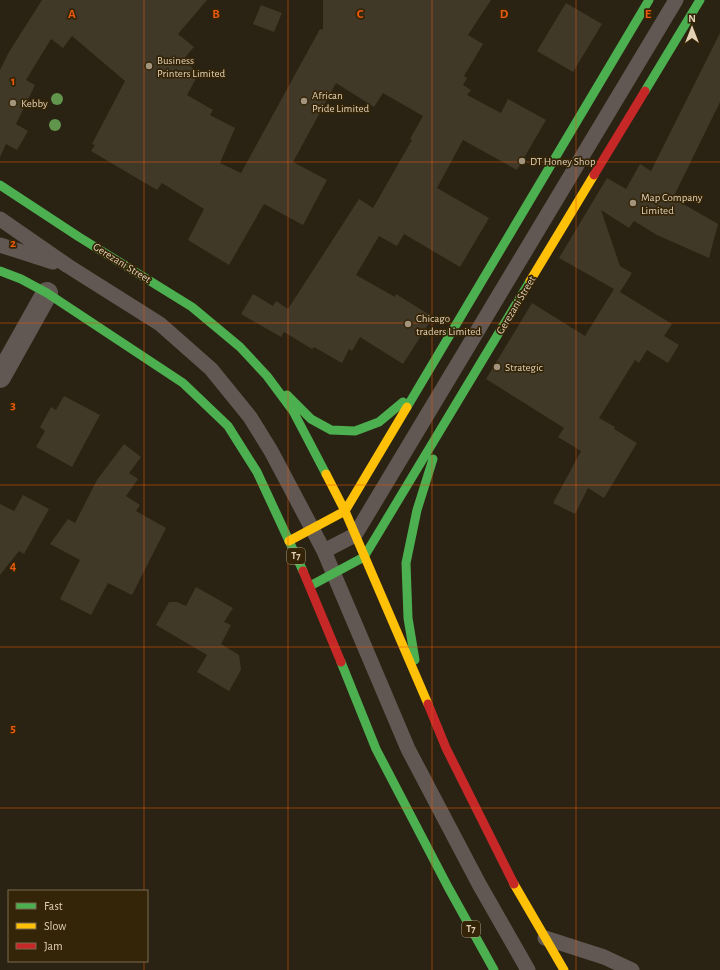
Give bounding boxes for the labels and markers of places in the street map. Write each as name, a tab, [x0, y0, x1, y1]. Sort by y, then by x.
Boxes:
place label: Business Printers Limited	[157, 55, 225, 79]
marker: Business Printers Limited	[144, 61, 154, 71]
place label: African Pride Limited	[312, 90, 369, 114]
marker: African Pride Limited	[299, 96, 309, 106]
marker: Kebby	[8, 98, 18, 108]
place label: Kebby	[21, 98, 48, 109]
marker: DT Honey Shop	[517, 156, 527, 166]
place label: DT Honey Shop	[530, 156, 596, 167]
place label: Map Company Limited	[641, 192, 703, 216]
marker: Map Company Limited	[628, 198, 638, 208]
place label: Chicago traders Limited	[416, 313, 481, 337]
marker: Chicago traders Limited	[403, 319, 413, 329]
marker: Strategic	[492, 362, 502, 372]
place label: Strategic	[505, 362, 544, 373]

